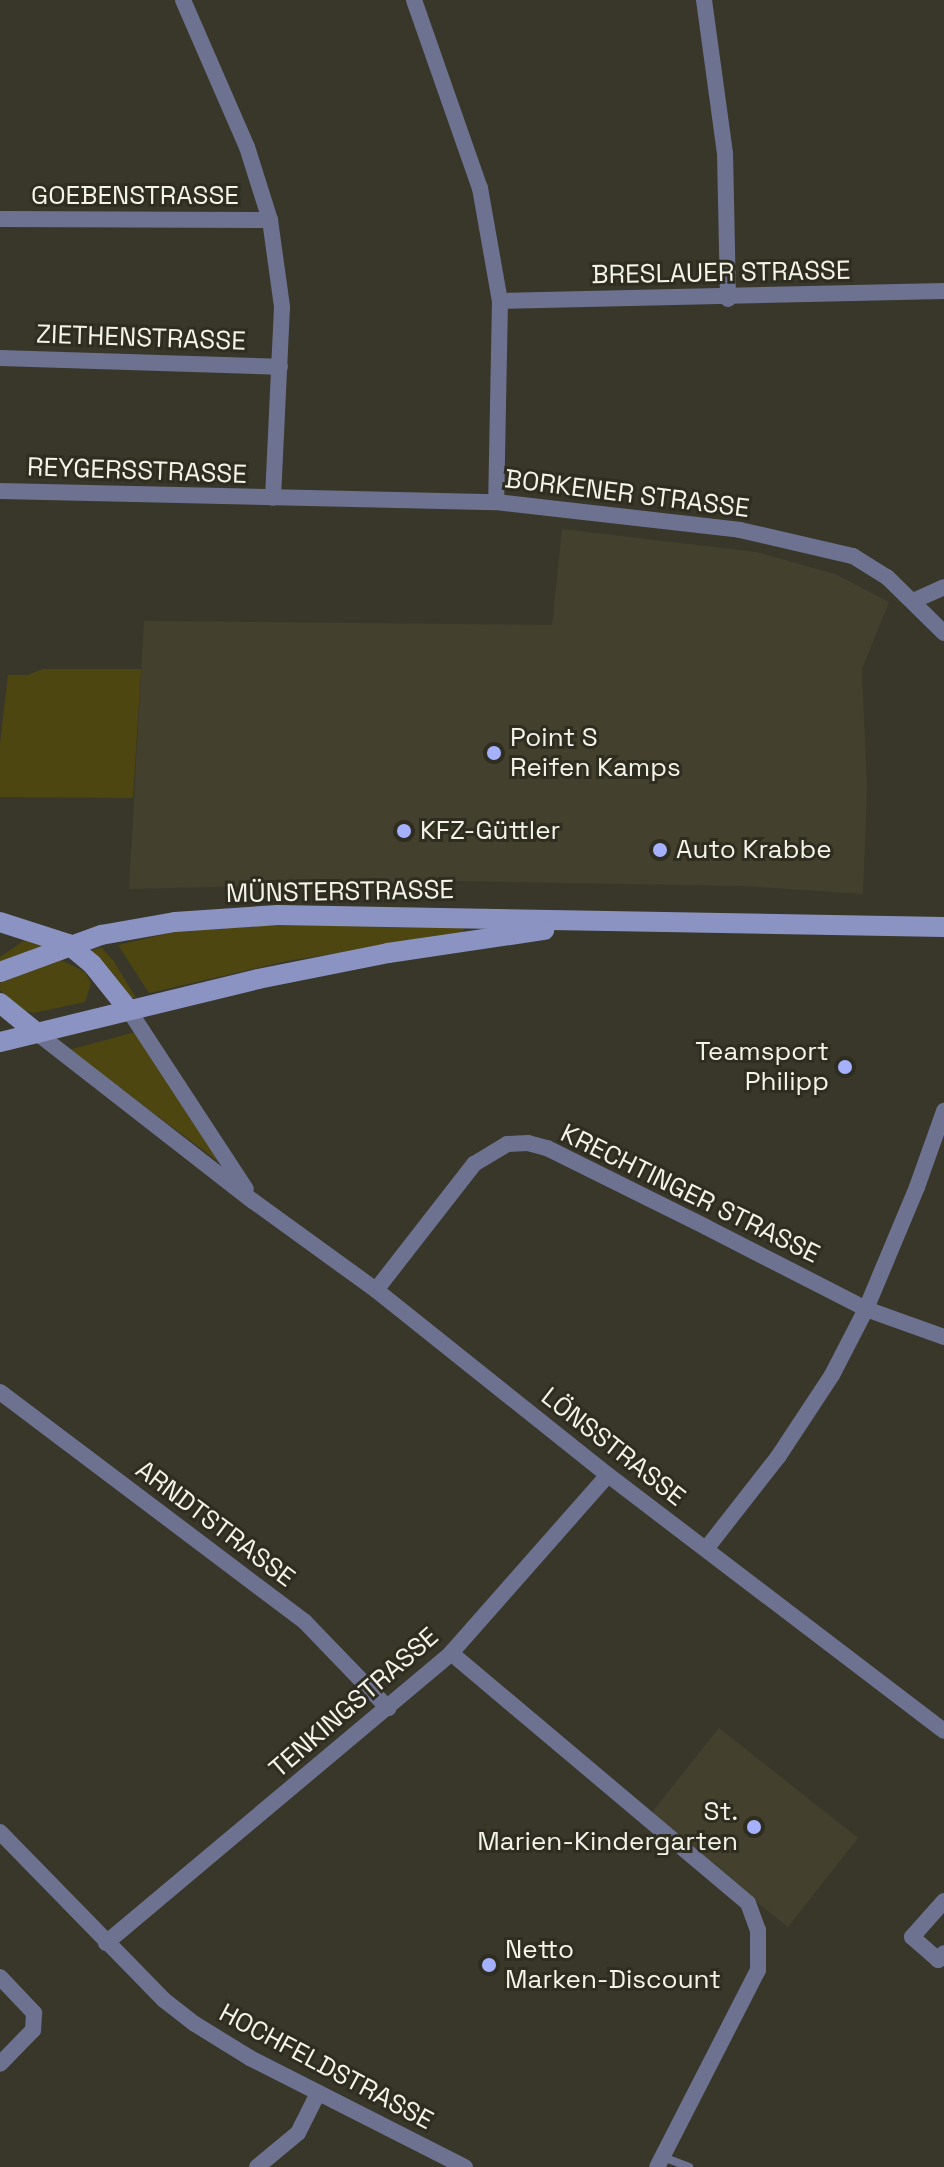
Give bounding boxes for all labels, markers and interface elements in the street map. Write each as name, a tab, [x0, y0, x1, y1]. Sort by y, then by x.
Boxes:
street label: GOEBENSTRASSE	[31, 180, 239, 212]
street label: BRESLAUER STRASSE	[591, 255, 851, 291]
street label: ZIETHENSTRASSE	[36, 319, 246, 357]
street label: REYGERSSTRASSE	[27, 452, 247, 490]
street label: BORKENER STRASSE	[503, 464, 751, 524]
place label: Point S Reifen Kamps	[510, 722, 681, 784]
marker: Point S Reifen Kamps	[485, 744, 503, 762]
place label: KFZ-Güttler	[420, 815, 560, 847]
marker: KFZ-Güttler	[395, 822, 413, 840]
place label: Auto Krabbe	[676, 834, 832, 866]
marker: Auto Krabbe	[651, 841, 669, 859]
street label: MÜNSTERSTRASSE	[226, 874, 454, 910]
place label: Teamsport Philipp	[695, 1036, 829, 1098]
marker: Teamsport Philipp	[836, 1058, 854, 1076]
street label: KRECHTINGER STRASSE	[555, 1118, 825, 1270]
street label: LÖNSSTRASSE	[535, 1381, 691, 1513]
street label: ARNDTSTRASSE	[129, 1454, 301, 1594]
street label: TENKINGSTRASSE	[263, 1621, 445, 1785]
place label: St. Marien-Kindergarten	[477, 1796, 738, 1858]
marker: St. Marien-Kindergarten	[745, 1818, 763, 1836]
place label: Netto Marken-Discount	[505, 1934, 721, 1996]
marker: Netto Marken-Discount	[480, 1956, 498, 1974]
street label: HOCHFELDSTRASSE	[214, 1997, 438, 2137]

